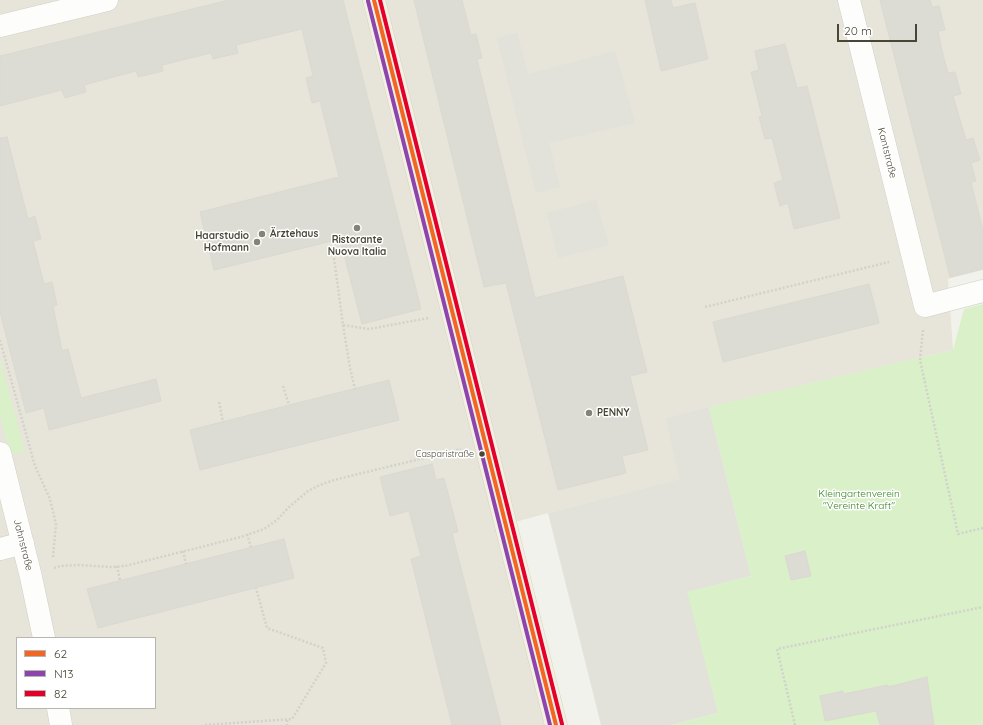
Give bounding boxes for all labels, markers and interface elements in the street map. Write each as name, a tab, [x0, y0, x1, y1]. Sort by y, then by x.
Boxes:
scale bar	[839, 16, 919, 42]
text: 20 m	[844, 23, 872, 38]
street label: Kantstraße	[875, 126, 899, 180]
marker: Ristorante Nuova Italia	[352, 223, 362, 233]
place label: Ärztehaus	[270, 228, 318, 240]
marker: Ärztehaus	[257, 229, 267, 239]
place label: Haarstudio Hofmann	[195, 230, 249, 254]
place label: Ristorante Nuova Italia	[328, 234, 386, 258]
marker: Haarstudio Hofmann	[252, 237, 262, 247]
place label: PENNY	[597, 407, 629, 419]
marker: PENNY	[584, 408, 594, 418]
place label: Casparistraße	[416, 449, 474, 459]
marker: Casparistraße	[477, 449, 487, 459]
park label: Kleingartenverein "Vereinte Kraft"	[818, 488, 900, 512]
street label: Jahnstraße	[11, 518, 35, 572]
legend	[16, 637, 156, 709]
text: 62	[54, 646, 67, 661]
text: N13	[54, 666, 73, 681]
text: 82	[54, 686, 67, 701]

